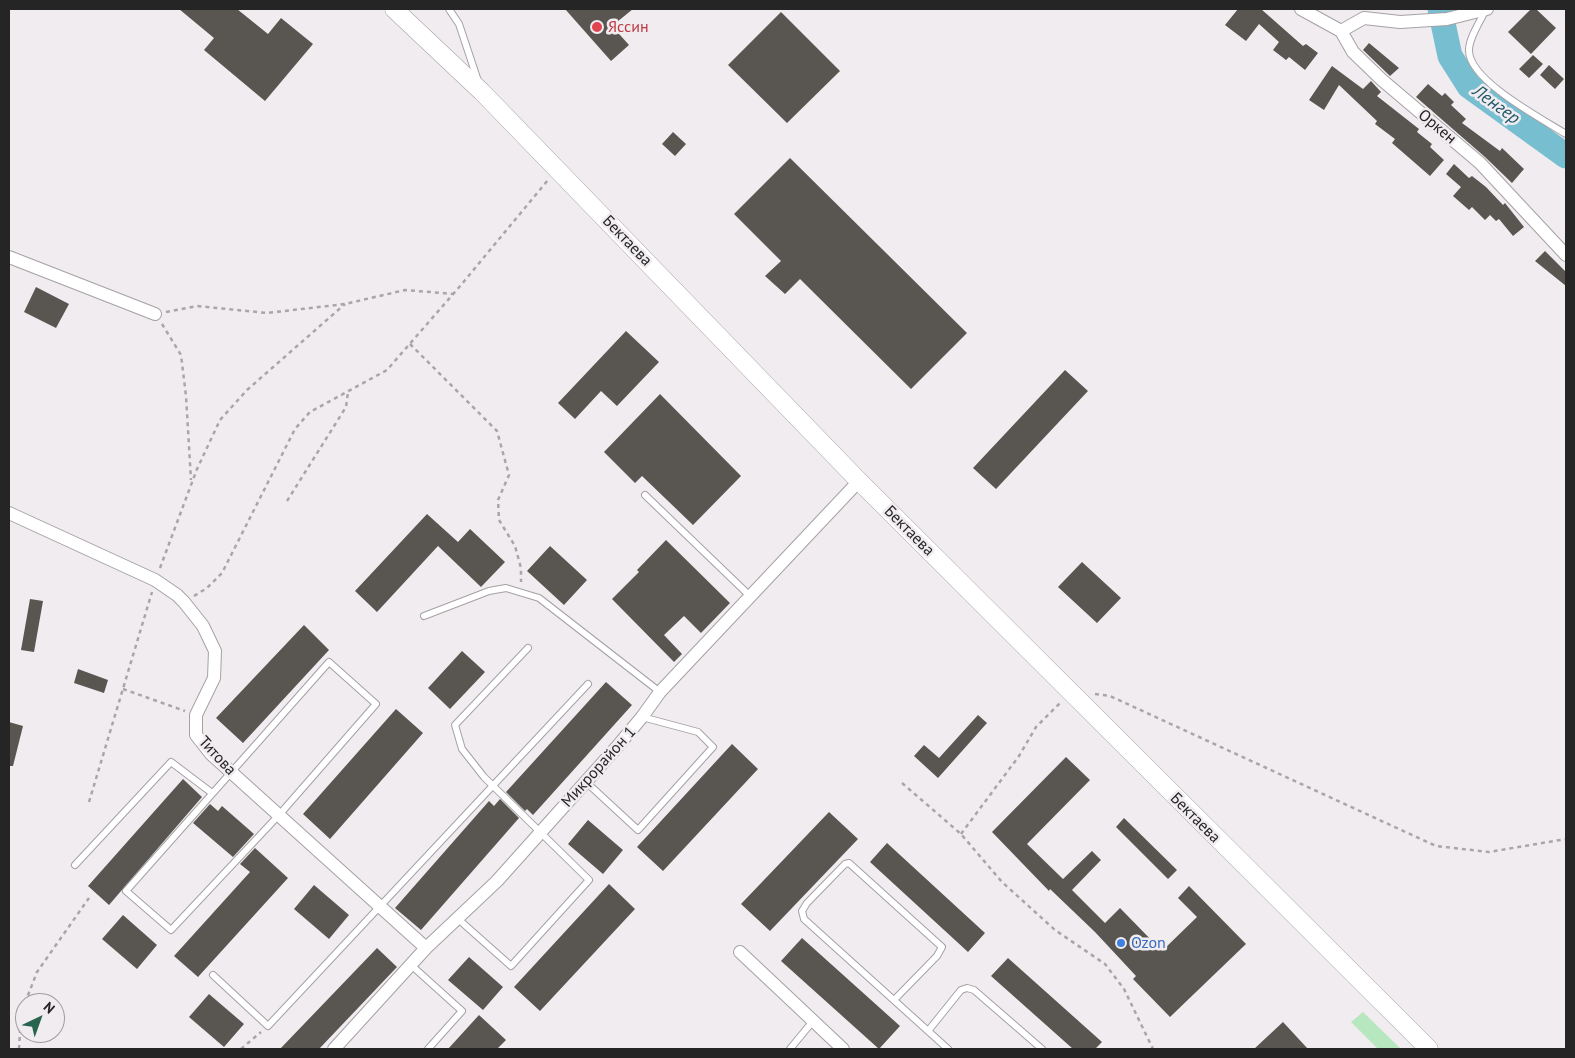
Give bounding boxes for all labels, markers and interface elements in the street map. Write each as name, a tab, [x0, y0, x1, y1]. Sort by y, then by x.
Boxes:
place label: Яссин	[608, 17, 649, 37]
marker: Яссин	[590, 20, 604, 34]
water label: Ленгер	[1468, 81, 1524, 129]
street label: Оркен	[1414, 106, 1460, 148]
street label: Бектаева	[598, 212, 656, 270]
street label: Бектаева	[880, 502, 938, 560]
street label: Микрорайон 1	[558, 723, 640, 811]
street label: Титова	[194, 732, 240, 780]
street label: Бектаева	[1166, 789, 1224, 847]
place label: Ozon	[1131, 933, 1166, 953]
marker: Ozon	[1115, 937, 1127, 949]
north arrow	[15, 993, 65, 1043]
text: N	[40, 998, 59, 1017]

